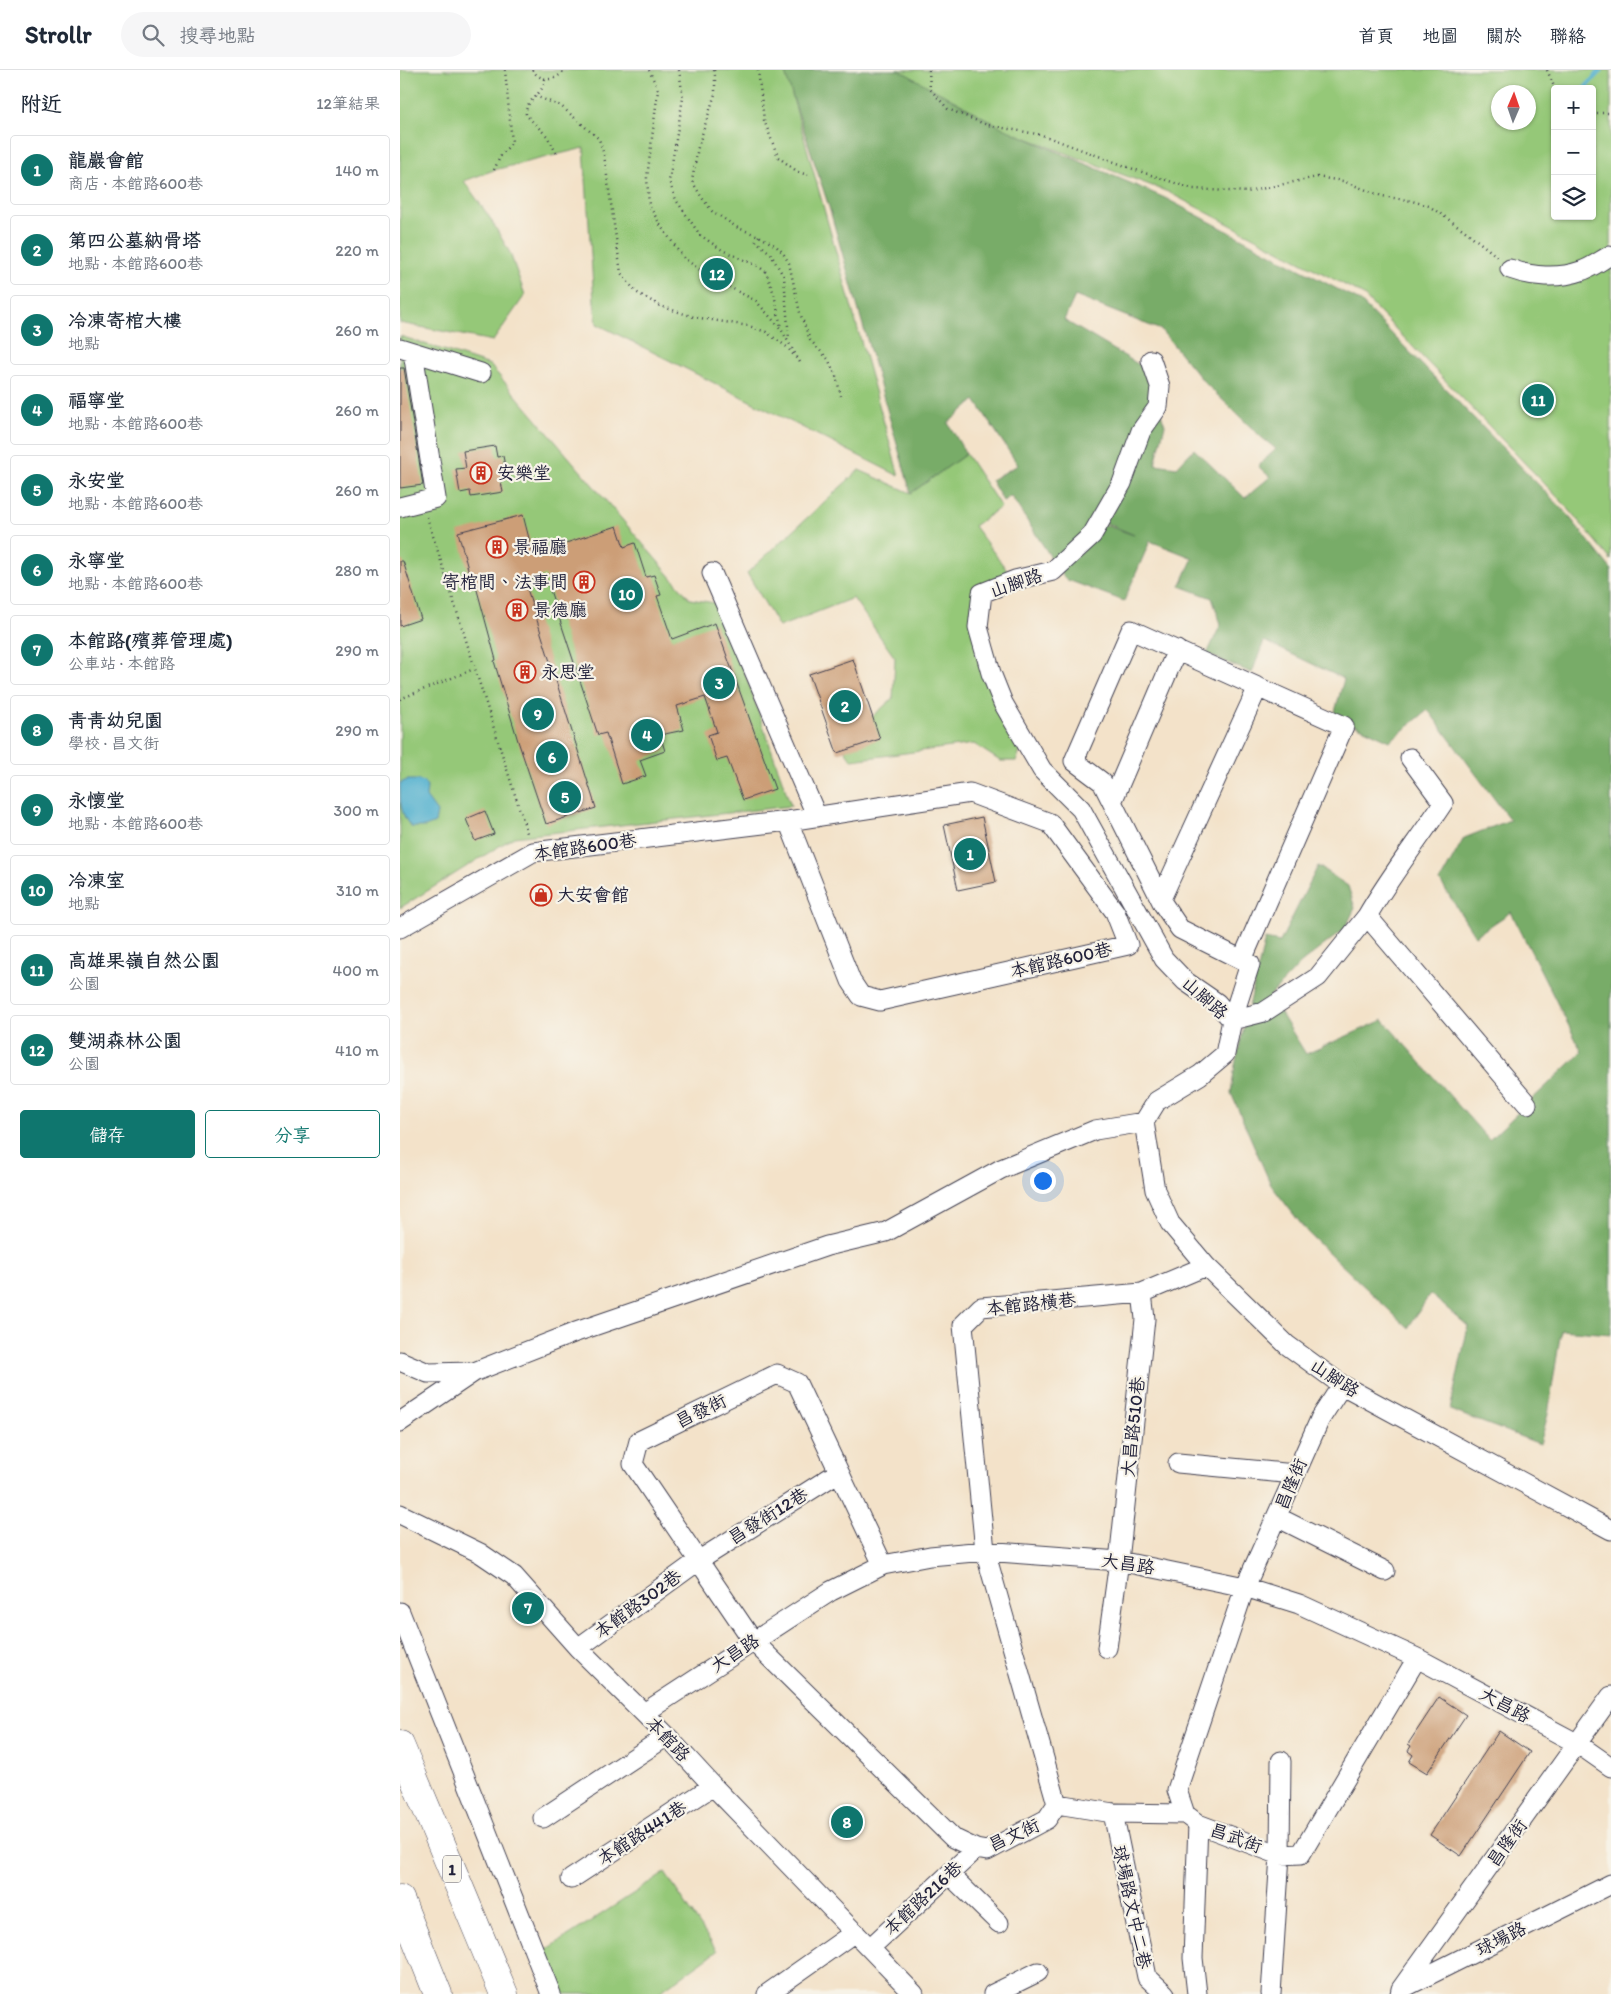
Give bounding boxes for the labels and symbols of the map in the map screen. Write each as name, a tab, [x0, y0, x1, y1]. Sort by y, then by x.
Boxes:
north arrow	[1491, 85, 1536, 130]
pin: 12	[701, 255, 733, 293]
pin: 11	[1522, 381, 1554, 419]
building icon: 安樂堂	[469, 461, 493, 485]
place label: 安樂堂	[497, 462, 551, 484]
building icon: 景福廳	[485, 535, 509, 559]
place label: 景福廳	[513, 536, 567, 558]
street label: 山腳路	[987, 564, 1045, 602]
building icon: 寄棺間、法事間	[572, 570, 596, 594]
place label: 寄棺間、法事間	[442, 571, 568, 593]
pin: 10	[611, 575, 643, 613]
building icon: 景德廳	[505, 598, 529, 622]
place label: 景德廳	[533, 599, 587, 621]
building icon: 永思堂	[513, 660, 537, 684]
place label: 永思堂	[541, 661, 595, 683]
pin: 3	[703, 664, 735, 702]
pin: 2	[829, 687, 861, 725]
pin: 9	[522, 695, 554, 733]
pin: 4	[631, 716, 663, 754]
pin: 6	[536, 738, 568, 776]
pin: 5	[549, 778, 581, 816]
street label: 本館路600巷	[532, 829, 638, 865]
pin: 1	[954, 835, 986, 873]
shop icon: 大安會館	[529, 883, 553, 907]
place label: 大安會館	[557, 884, 629, 906]
street label: 本館路600巷	[1008, 938, 1114, 982]
street label: 山腳路	[1177, 972, 1233, 1024]
your location	[1030, 1168, 1056, 1194]
street label: 本館路橫巷	[985, 1288, 1077, 1320]
street label: 山腳路	[1306, 1354, 1364, 1402]
street label: 大昌路510巷	[1117, 1376, 1149, 1478]
street label: 昌發街	[672, 1389, 730, 1433]
street label: 昌隆街	[1270, 1455, 1312, 1513]
street label: 昌發街12巷	[724, 1483, 812, 1549]
street label: 大昌路	[1100, 1549, 1156, 1579]
street label: 本館路302巷	[590, 1565, 686, 1643]
pin: 7	[512, 1589, 544, 1627]
street label: 大昌路	[706, 1629, 764, 1677]
street label: 大昌路	[1476, 1683, 1534, 1727]
street label: 本館路	[641, 1712, 695, 1766]
street label: 本館路441巷	[593, 1796, 691, 1870]
pin: 8	[831, 1803, 863, 1841]
street label: 昌文街	[985, 1814, 1043, 1856]
street label: 昌隆街	[1482, 1815, 1532, 1871]
street label: 昌武街	[1207, 1818, 1265, 1858]
street label: 球場路文中二巷	[1108, 1843, 1156, 1971]
road number: 1	[443, 1856, 461, 1882]
street label: 本館路216巷	[879, 1856, 967, 1940]
street label: 球場路	[1472, 1917, 1530, 1961]

